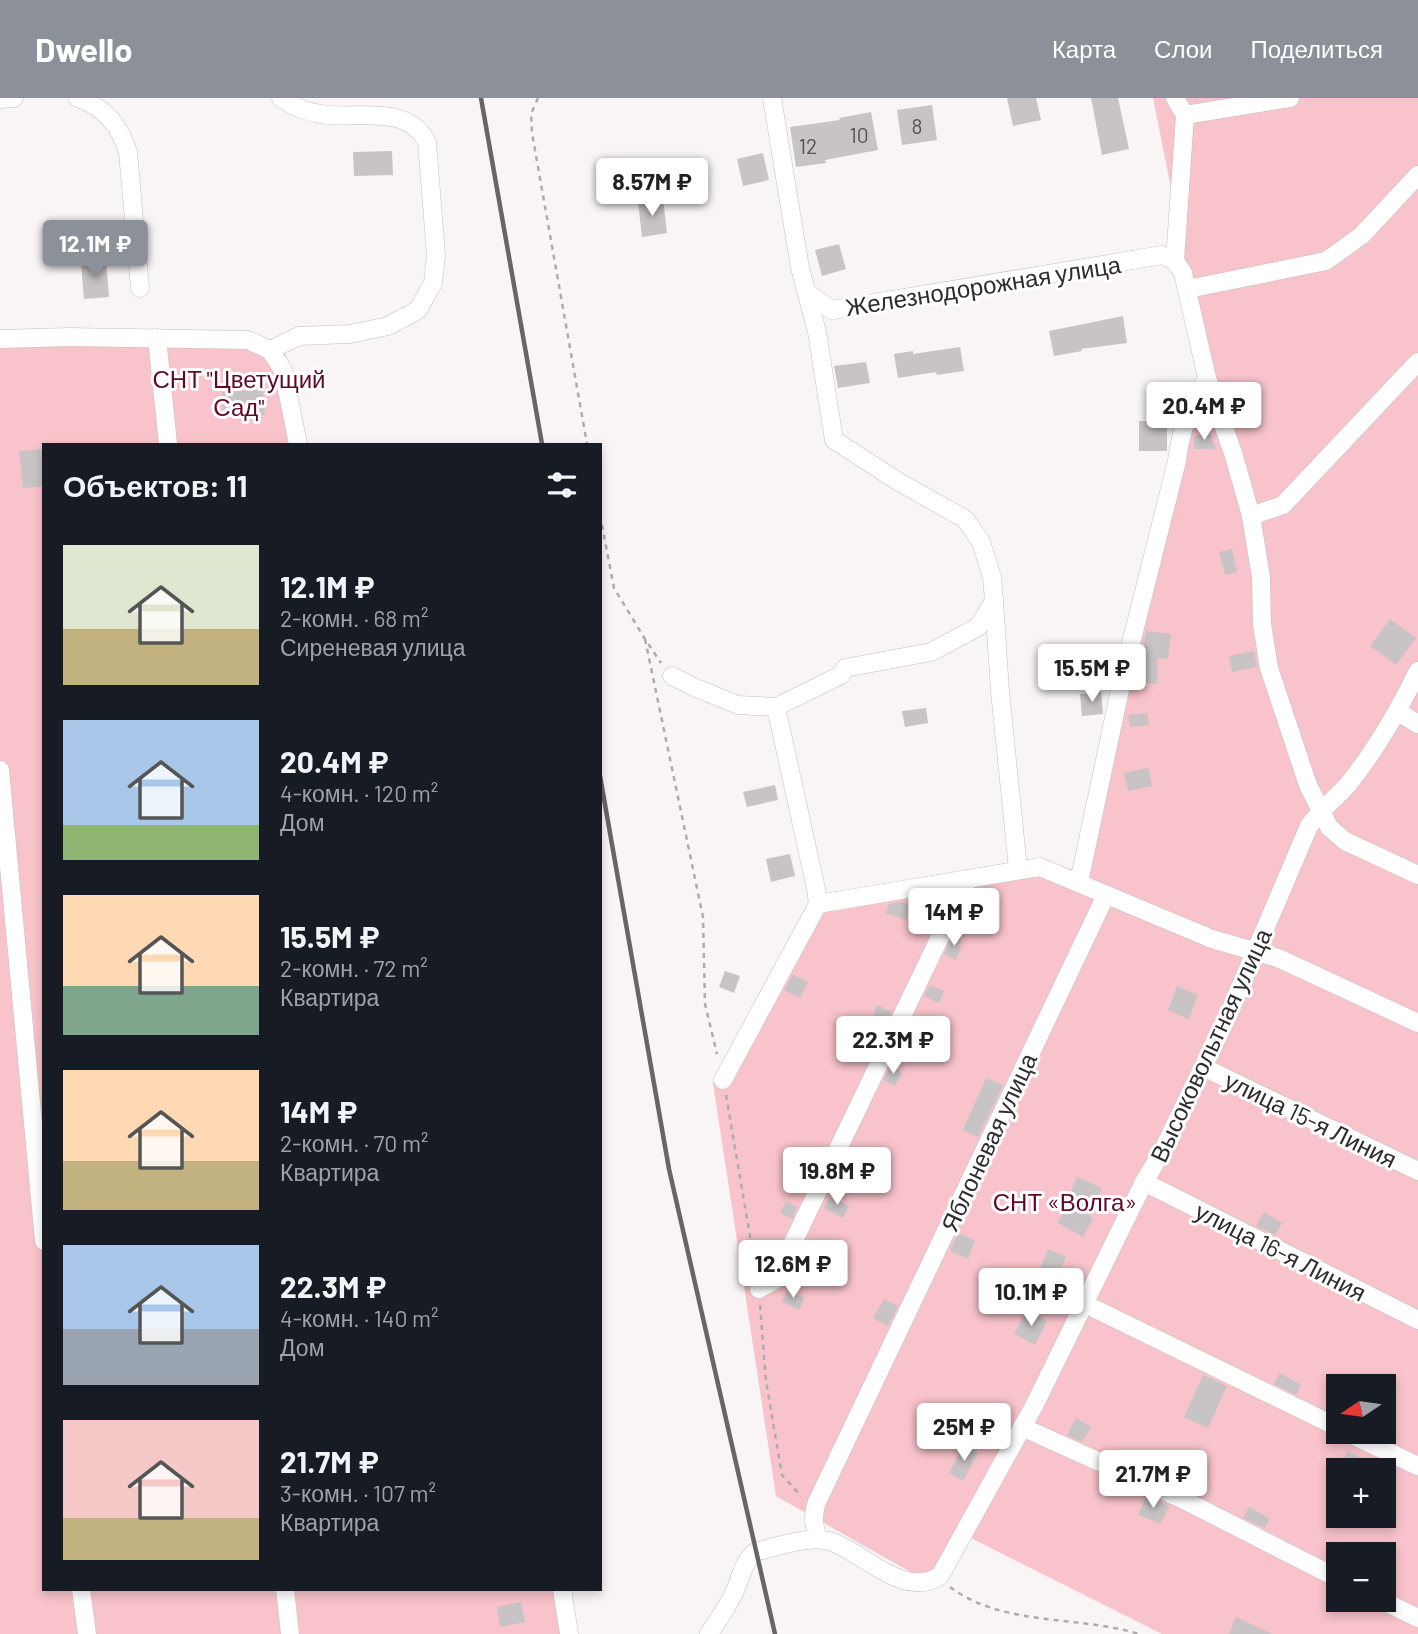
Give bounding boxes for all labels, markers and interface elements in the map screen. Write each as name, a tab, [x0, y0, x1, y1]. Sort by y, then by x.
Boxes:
text: Dwello	[35, 29, 133, 69]
text: Карта	[1052, 34, 1116, 63]
text: Слои	[1154, 34, 1212, 63]
text: Поделиться	[1250, 34, 1383, 63]
house number: 8	[912, 113, 922, 138]
house number: 10	[849, 122, 869, 147]
house number: 12	[799, 133, 817, 158]
pin: 8.57M ₽	[587, 158, 717, 218]
text: 8.57M ₽	[612, 167, 692, 195]
pin: 12.1M ₽	[30, 220, 160, 280]
text: 12.1M ₽	[59, 229, 131, 257]
street label: Железнодорожная улица	[843, 249, 1123, 321]
park label: СНТ "Цветущий Сад"	[152, 364, 326, 421]
pin: 20.4M ₽	[1139, 382, 1269, 442]
text: 20.4M ₽	[1162, 391, 1246, 419]
icon: filters	[543, 466, 581, 504]
text: Объектов: 11	[63, 467, 247, 503]
text: 12.1M ₽	[280, 568, 375, 604]
icon: home	[119, 573, 203, 657]
text: 2-комн. · 68 m²	[280, 604, 428, 632]
text: Сиреневая улица	[280, 633, 466, 661]
pin: 15.5M ₽	[1027, 644, 1157, 704]
text: 15.5M ₽	[1054, 653, 1130, 681]
text: 20.4M ₽	[280, 743, 389, 779]
icon: home	[119, 748, 203, 832]
text: 4-комн. · 120 m²	[280, 779, 438, 807]
text: Дом	[280, 808, 324, 836]
pin: 14M ₽	[905, 888, 1003, 948]
text: 14M ₽	[924, 897, 984, 925]
text: 15.5M ₽	[280, 918, 380, 954]
icon: home	[119, 923, 203, 1007]
street label: Высоковольтная улица	[1143, 923, 1277, 1166]
text: 2-комн. · 72 m²	[280, 954, 428, 982]
text: Квартира	[280, 983, 379, 1011]
pin: 22.3M ₽	[828, 1016, 958, 1076]
text: 22.3M ₽	[852, 1025, 934, 1053]
street label: Яблоневая улица	[934, 1047, 1042, 1236]
street label: улица 15-я Линия	[1220, 1065, 1402, 1173]
text: 14M ₽	[280, 1093, 357, 1129]
icon: home	[119, 1098, 203, 1182]
text: 2-комн. · 70 m²	[280, 1129, 428, 1157]
pin: 19.8M ₽	[772, 1148, 902, 1207]
text: 19.8M ₽	[799, 1156, 875, 1184]
text: Квартира	[280, 1158, 379, 1186]
park label: СНТ «Волга»	[993, 1187, 1137, 1216]
street label: улица 16-я Линия	[1191, 1195, 1371, 1307]
pin: 12.6M ₽	[728, 1240, 858, 1300]
text: 12.6M ₽	[755, 1249, 831, 1277]
text: 22.3M ₽	[280, 1268, 386, 1304]
pin: 10.1M ₽	[966, 1268, 1096, 1328]
icon: home	[119, 1273, 203, 1357]
text: 10.1M ₽	[995, 1277, 1067, 1305]
text: 4-комн. · 140 m²	[280, 1304, 439, 1332]
text: Дом	[280, 1333, 324, 1361]
north arrow	[1326, 1374, 1396, 1444]
map controls	[1326, 1374, 1396, 1612]
pin: 25M ₽	[915, 1404, 1013, 1463]
text: 25M ₽	[933, 1412, 995, 1440]
text: 21.7M ₽	[280, 1443, 379, 1479]
icon: home	[119, 1448, 203, 1532]
pin: 21.7M ₽	[1088, 1450, 1218, 1510]
button: +	[1326, 1458, 1396, 1528]
text: 21.7M ₽	[1115, 1459, 1191, 1487]
text: 3-комн. · 107 m²	[280, 1479, 436, 1507]
text: Квартира	[280, 1508, 379, 1536]
button: −	[1326, 1542, 1396, 1612]

